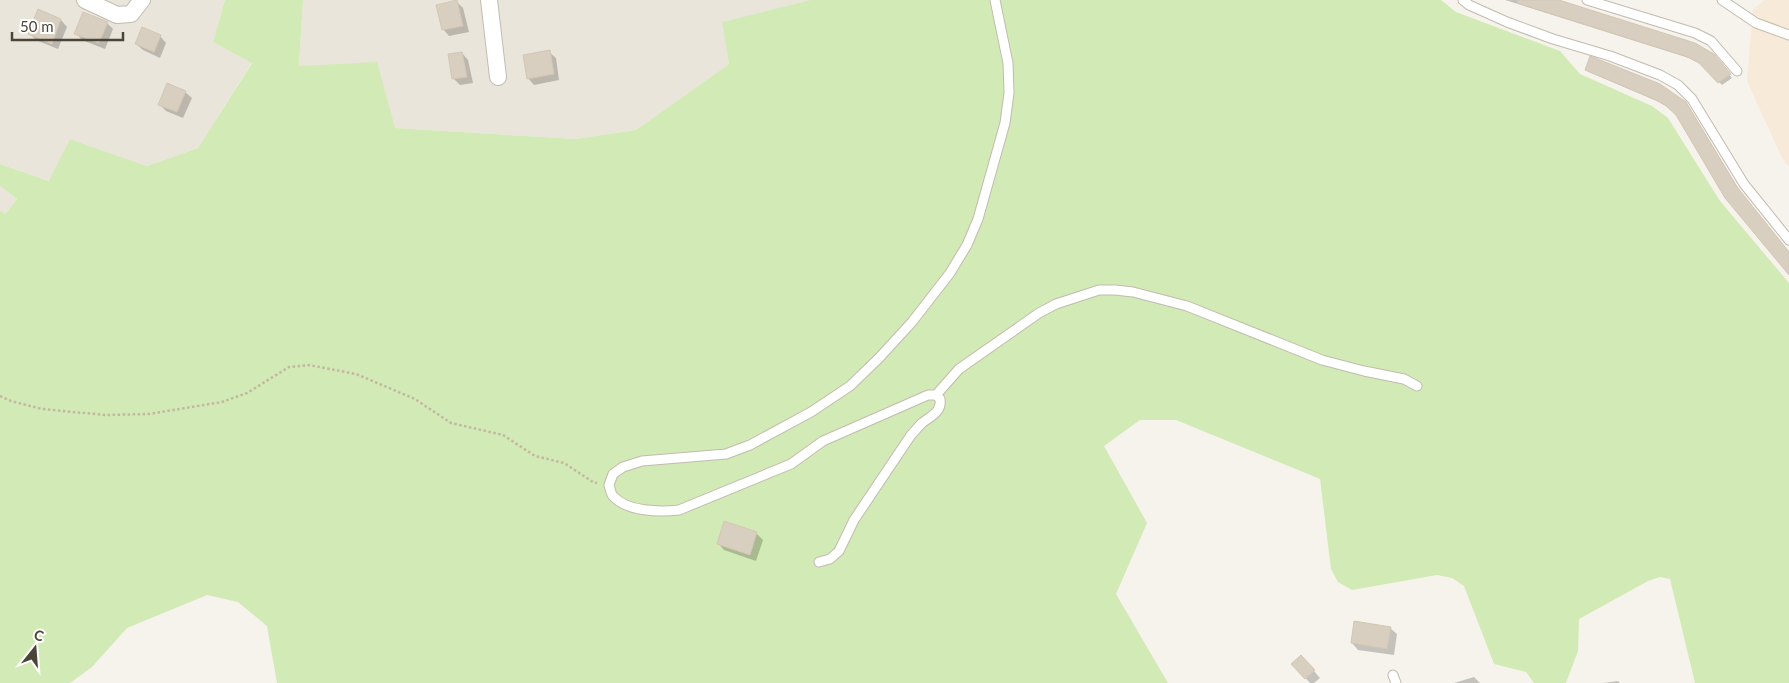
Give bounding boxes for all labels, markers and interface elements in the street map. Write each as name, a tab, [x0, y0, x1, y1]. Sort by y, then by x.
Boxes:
scale bar	[12, 10, 124, 42]
text: 50 m	[20, 17, 54, 35]
north arrow	[10, 623, 60, 673]
text: С	[32, 626, 47, 645]

